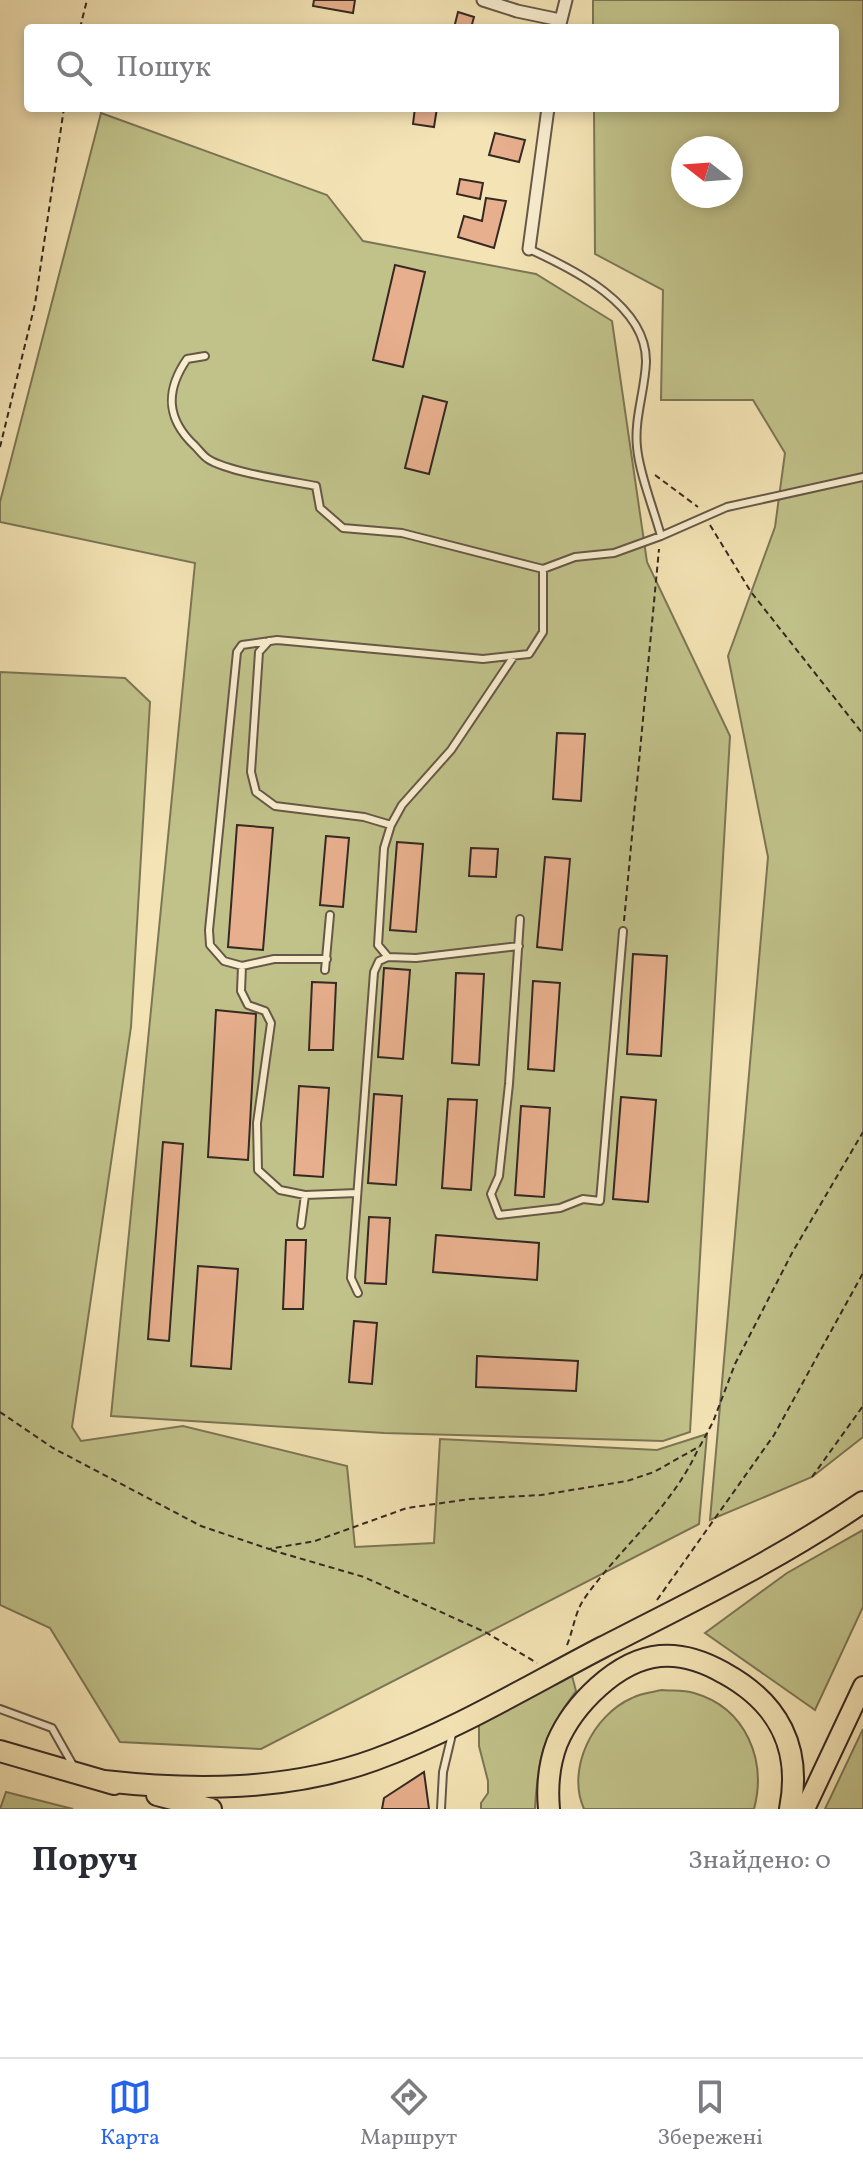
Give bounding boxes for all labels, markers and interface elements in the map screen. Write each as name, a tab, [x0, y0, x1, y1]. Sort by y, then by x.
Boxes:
search box	[24, 24, 839, 112]
icon: search	[52, 46, 96, 90]
text: Пошук	[116, 47, 211, 89]
north arrow	[671, 136, 743, 208]
text: Поруч	[32, 1838, 138, 1885]
text: Знайдено: 0	[688, 1843, 831, 1879]
tab: Карта	[100, 2075, 160, 2154]
tab: Маршрут	[360, 2075, 457, 2154]
tab: Збережені	[658, 2075, 763, 2154]

